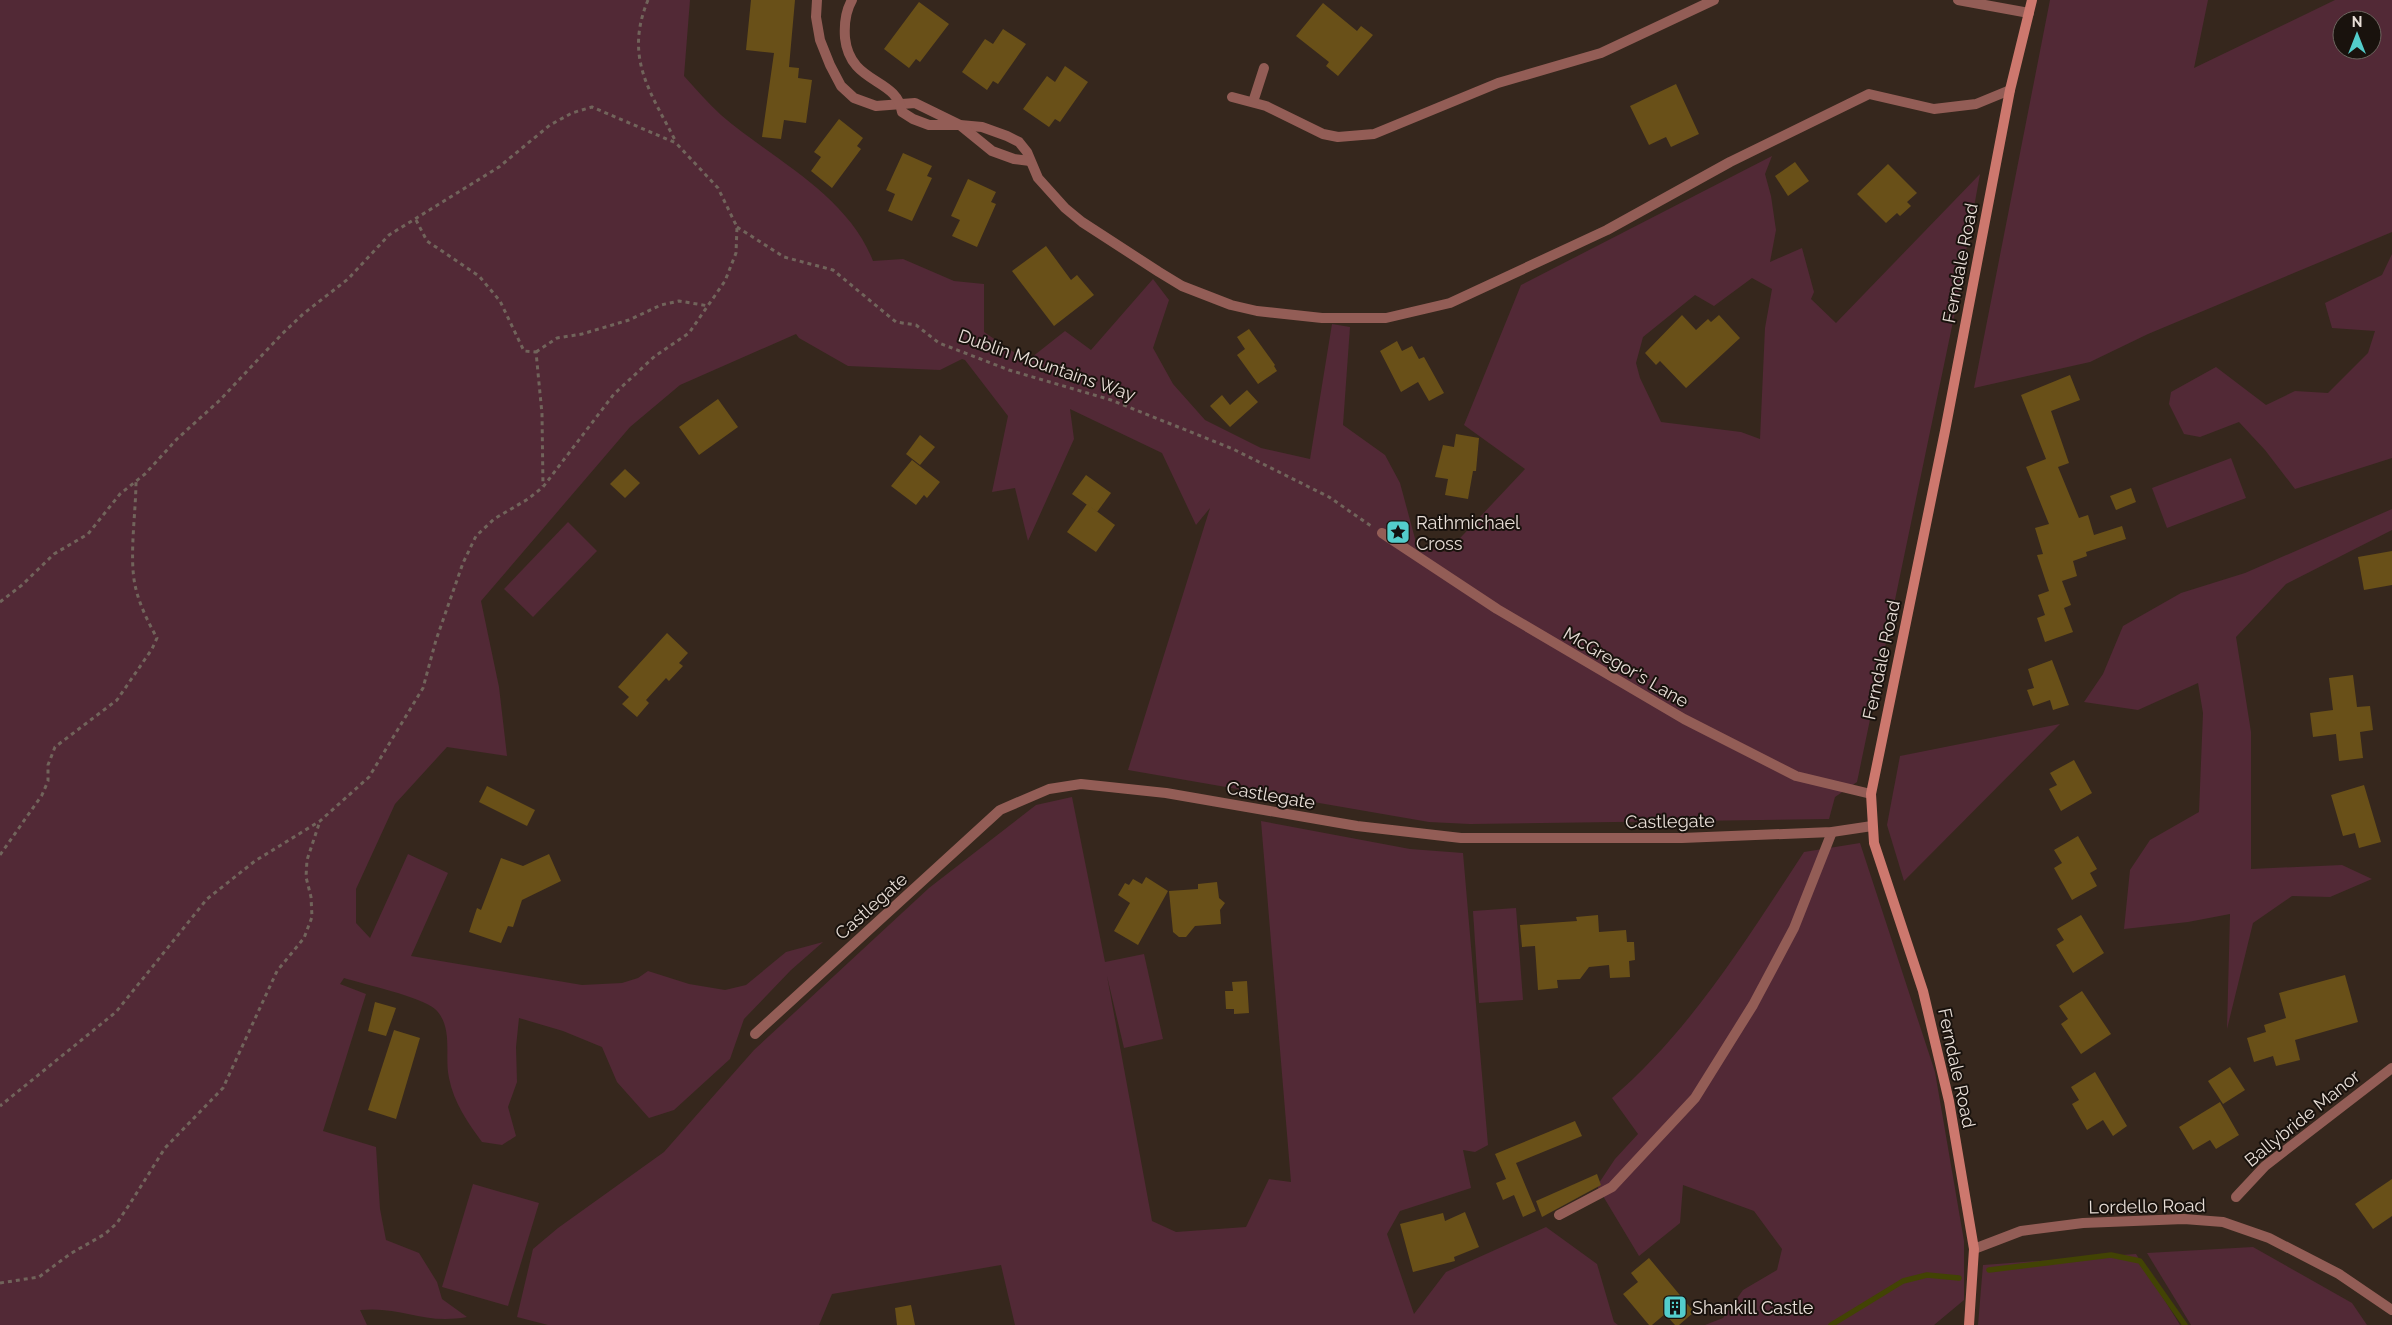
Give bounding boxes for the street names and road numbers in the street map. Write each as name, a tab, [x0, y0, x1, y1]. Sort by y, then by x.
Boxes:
street label: Ferndale Road	[1938, 201, 1982, 325]
street label: Dublin Mountains Way	[956, 325, 1139, 405]
street label: Ferndale Road	[1858, 598, 1904, 722]
street label: McGregor's Lane	[1560, 623, 1693, 712]
street label: Castlegate	[1225, 777, 1317, 813]
street label: Castlegate	[1625, 810, 1715, 832]
street label: Castlegate	[831, 868, 912, 944]
street label: Ferndale Road	[1934, 1006, 1980, 1130]
street label: Ballybride Manor	[2240, 1065, 2364, 1171]
street label: Lordello Road	[2088, 1194, 2206, 1218]

